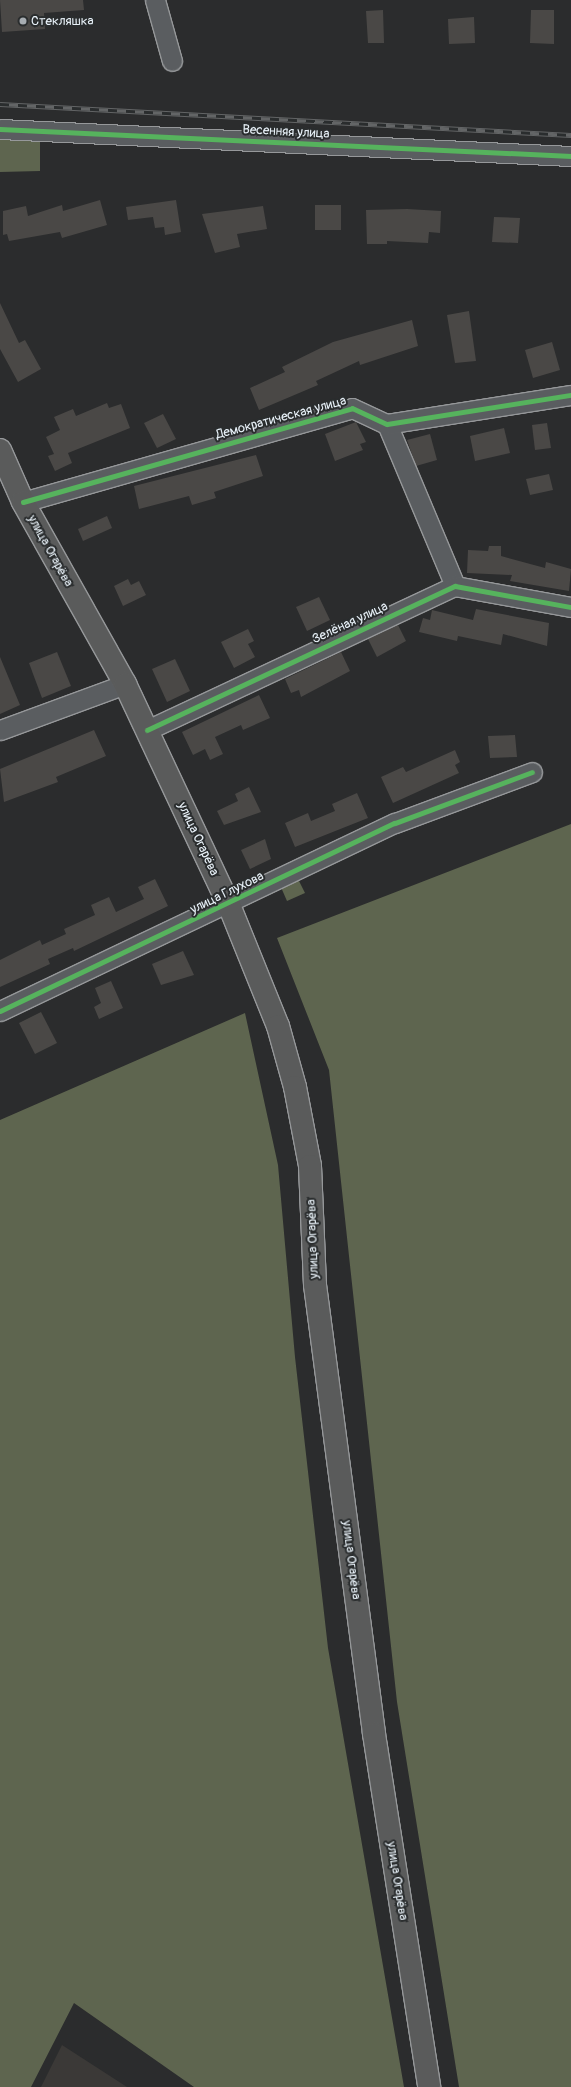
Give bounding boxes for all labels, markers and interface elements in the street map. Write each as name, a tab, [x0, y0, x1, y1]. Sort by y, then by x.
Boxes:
place label: Стекляшка	[31, 13, 94, 29]
marker: Стекляшка	[18, 16, 28, 26]
street label: Весенняя улица	[242, 122, 330, 142]
street label: Демократическая улица	[214, 393, 348, 443]
street label: улица Огарёва	[24, 512, 76, 590]
street label: Зелёная улица	[310, 599, 390, 647]
street label: улица Огарёва	[174, 800, 222, 878]
street label: улица Глухова	[188, 869, 266, 917]
street label: улица Огарёва	[304, 1199, 322, 1279]
street label: улица Огарёва	[338, 1520, 364, 1600]
street label: улица Огарёва	[383, 1841, 411, 1921]

